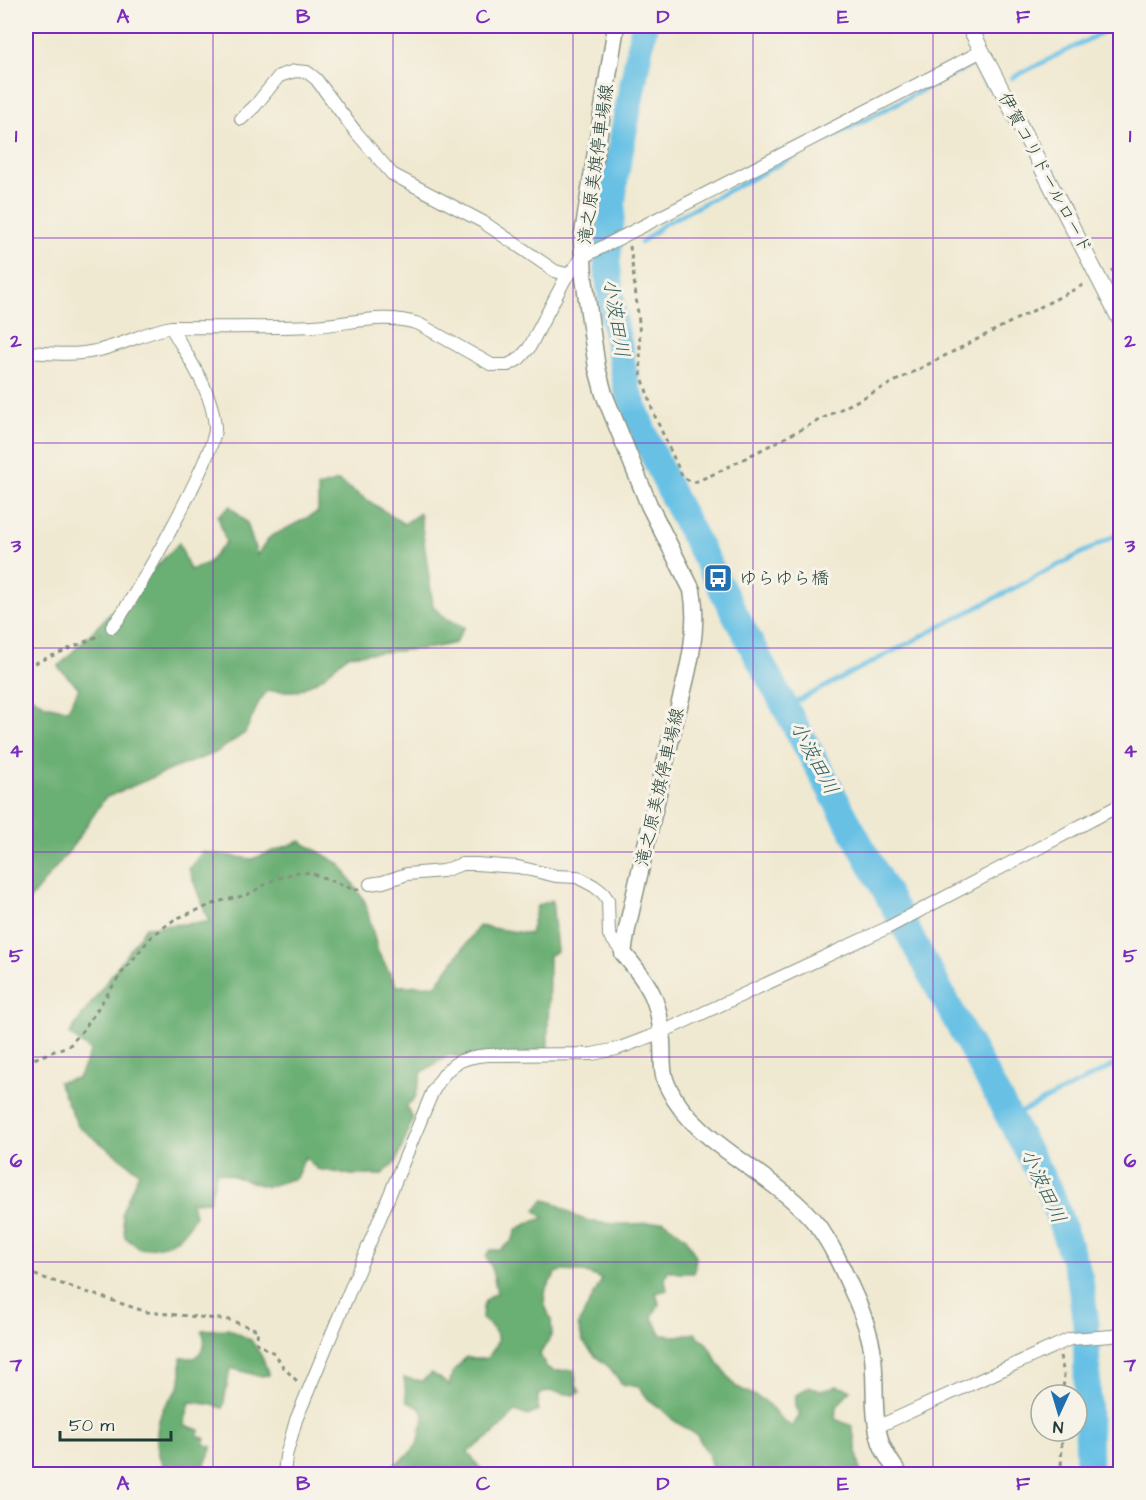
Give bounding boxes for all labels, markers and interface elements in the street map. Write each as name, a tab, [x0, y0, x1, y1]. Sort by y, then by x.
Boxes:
text: A	[117, 3, 130, 31]
text: B	[296, 3, 311, 31]
text: C	[476, 3, 491, 31]
text: D	[657, 3, 670, 31]
text: E	[837, 3, 849, 31]
text: F	[1016, 3, 1031, 31]
street label: 滝之原美旗停車場線	[572, 82, 620, 246]
street label: 伊賀コリドールロード	[992, 88, 1098, 258]
text: 1	[15, 122, 18, 150]
text: 1	[1129, 122, 1132, 150]
water label: 小波田川	[596, 276, 636, 360]
text: 2	[9, 327, 22, 355]
text: 2	[1123, 327, 1136, 355]
text: 3	[10, 532, 22, 560]
text: 3	[1124, 532, 1136, 560]
bus stop icon: ゆらゆら橋	[702, 562, 734, 594]
place label: ゆらゆら橋	[739, 566, 829, 591]
street label: 滝之原美旗停車場線	[630, 705, 690, 869]
water label: 小波田川	[783, 716, 845, 800]
text: 4	[9, 737, 23, 765]
text: 4	[1123, 737, 1137, 765]
text: 5	[9, 942, 24, 970]
text: 5	[1123, 942, 1138, 970]
water label: 小波田川	[1013, 1144, 1073, 1228]
text: 6	[10, 1147, 23, 1175]
text: 6	[1124, 1147, 1137, 1175]
text: 7	[9, 1351, 23, 1379]
text: 7	[1123, 1351, 1137, 1379]
north arrow	[1029, 1383, 1089, 1443]
scale bar	[60, 1404, 171, 1442]
text: 50 m	[69, 1413, 114, 1438]
text: N	[1052, 1416, 1064, 1438]
text: A	[117, 1470, 130, 1498]
text: B	[296, 1470, 311, 1498]
text: C	[476, 1470, 491, 1498]
text: D	[657, 1470, 670, 1498]
text: E	[837, 1470, 849, 1498]
text: F	[1016, 1470, 1031, 1498]

